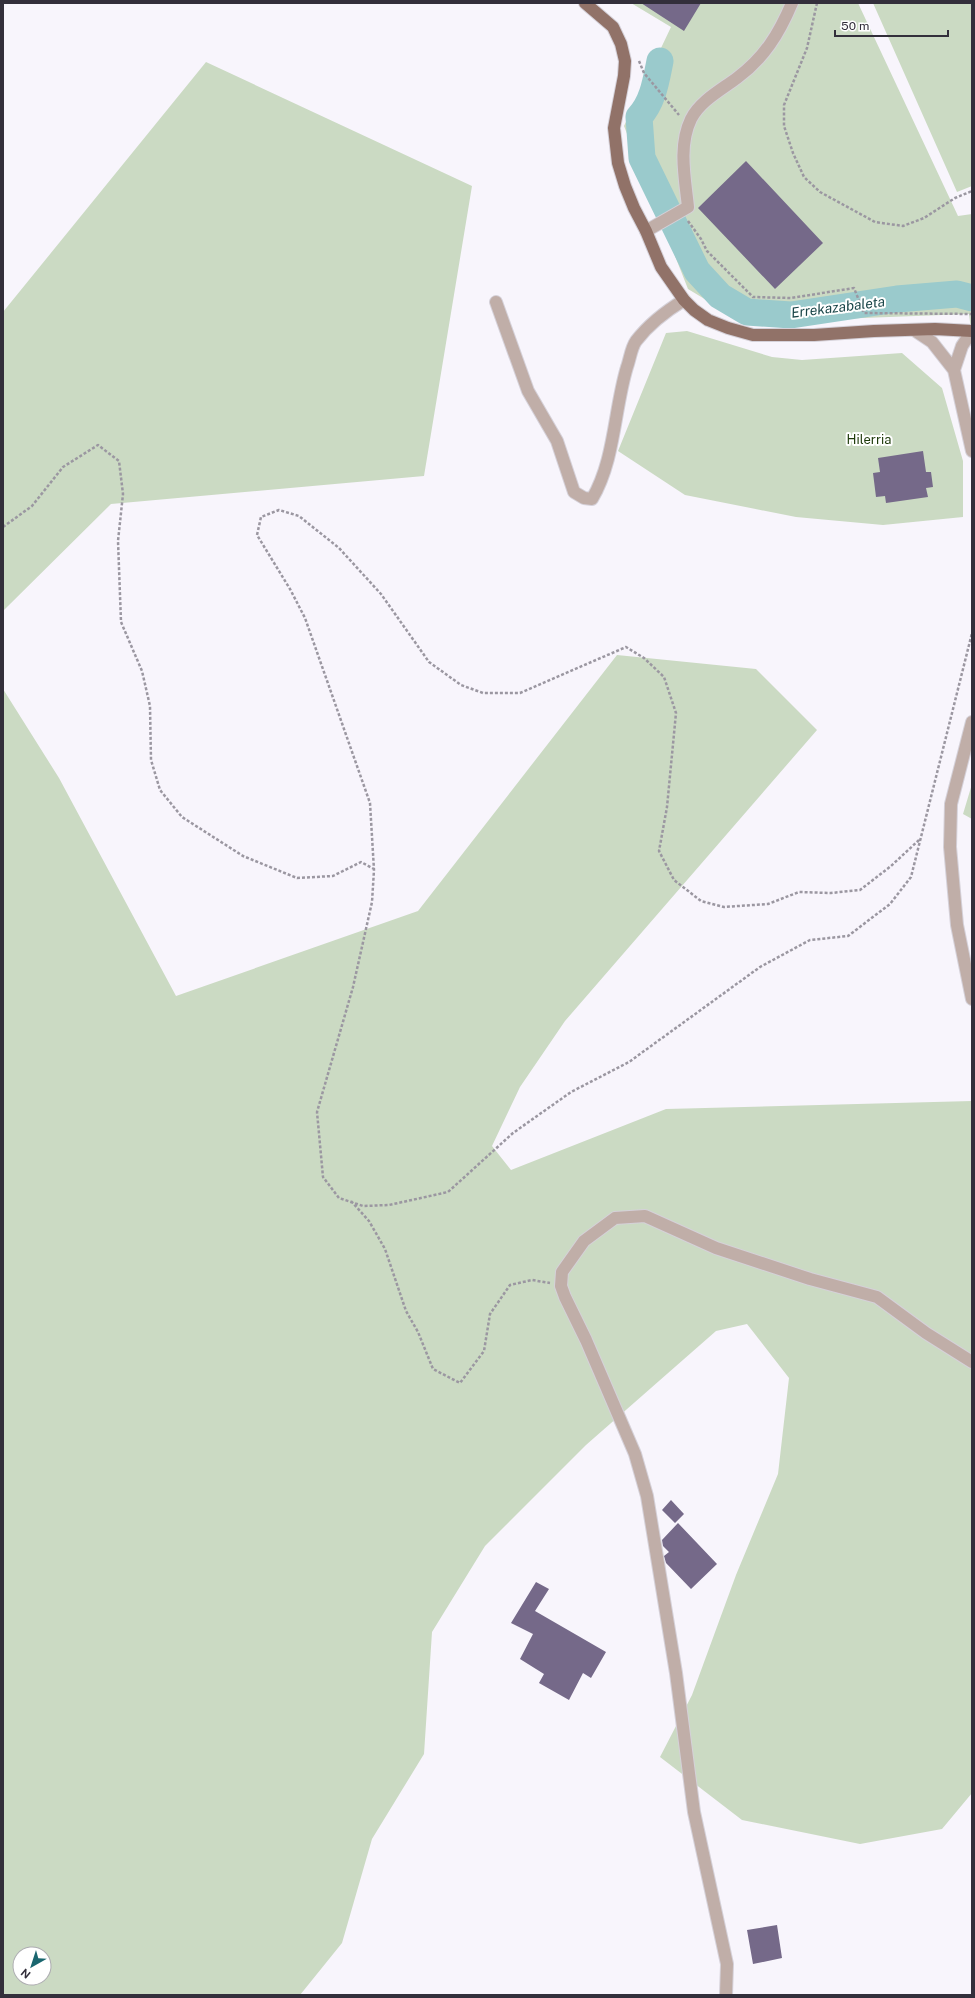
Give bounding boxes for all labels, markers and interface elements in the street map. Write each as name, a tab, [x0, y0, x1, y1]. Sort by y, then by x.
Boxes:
scale bar	[835, 12, 948, 38]
text: 50 m	[841, 19, 869, 33]
water label: Errekazabaleta	[790, 293, 886, 321]
park label: Hilerria	[847, 432, 891, 447]
north arrow	[12, 1946, 52, 1986]
text: N	[19, 1966, 33, 1981]

